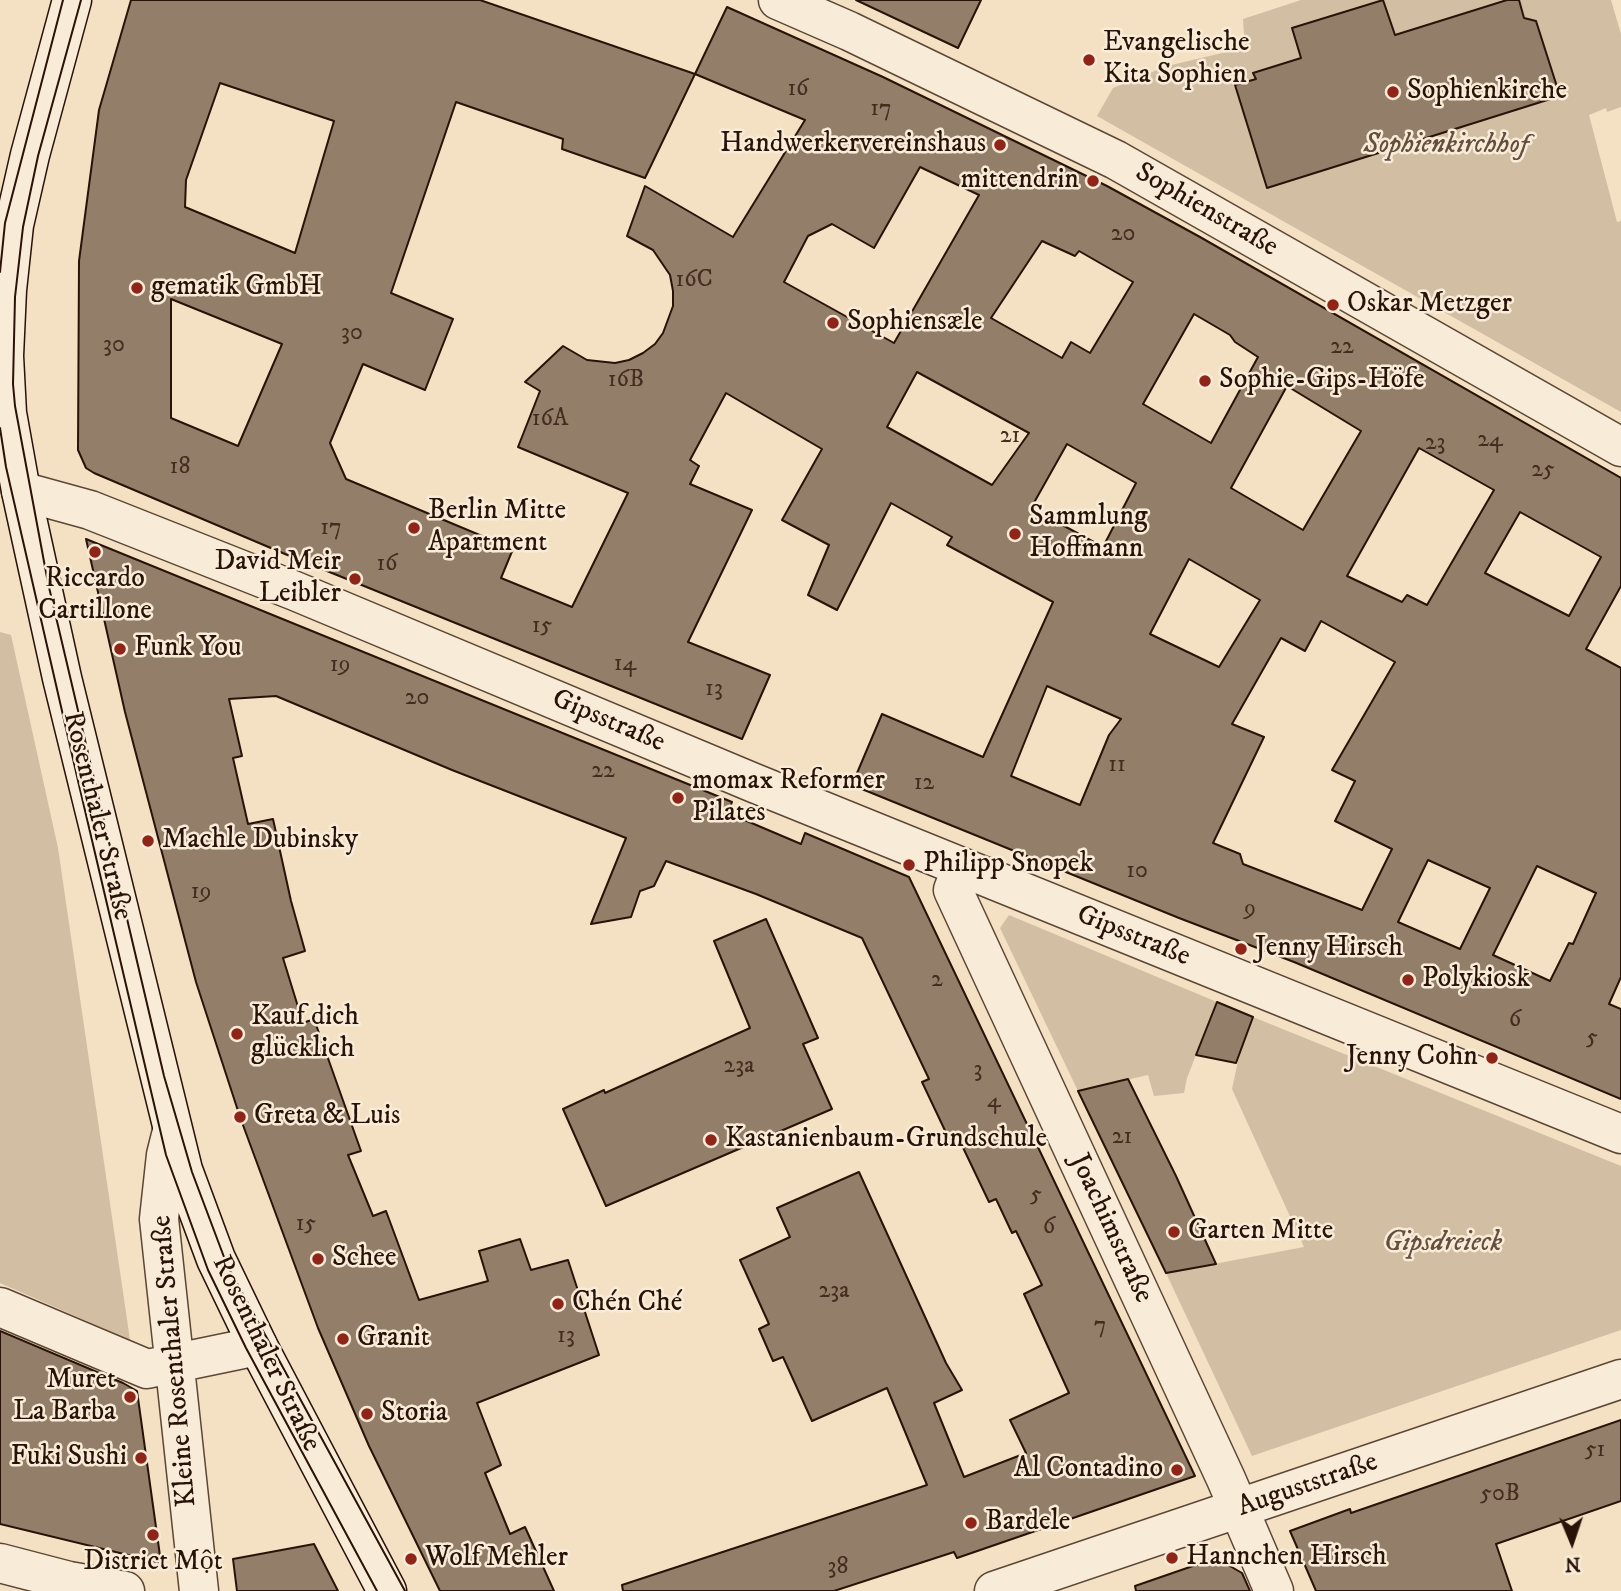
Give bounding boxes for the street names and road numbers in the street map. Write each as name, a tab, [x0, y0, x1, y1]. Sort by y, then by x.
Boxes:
street label: Sophienstraße	[1129, 157, 1283, 265]
street label: Gipsstraße	[547, 683, 669, 761]
street label: Rosenthaler Straße	[54, 708, 138, 924]
street label: Gipsstraße	[1071, 899, 1195, 975]
street label: Joachimstraße	[1061, 1149, 1159, 1309]
street label: Kleine Rosenthaler Straße	[147, 1214, 205, 1508]
street label: Rosenthaler Straße	[203, 1251, 327, 1457]
street label: Auguststraße	[1234, 1446, 1382, 1526]

